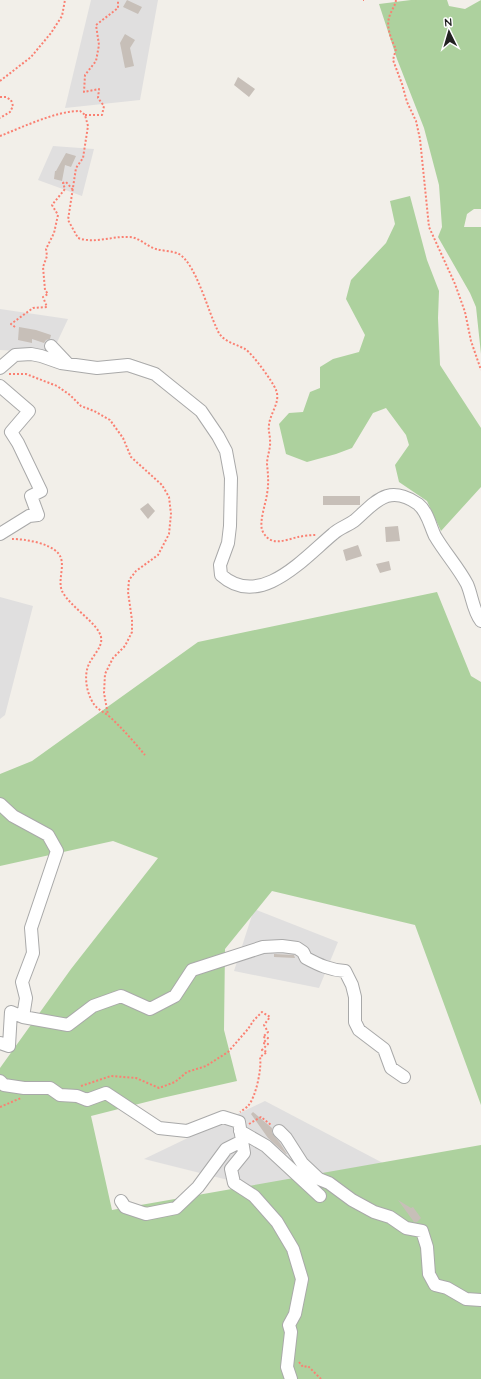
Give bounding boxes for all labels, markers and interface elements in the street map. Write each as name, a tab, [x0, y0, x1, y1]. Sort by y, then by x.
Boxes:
north arrow	[429, 12, 469, 52]
text: N	[443, 15, 453, 29]

